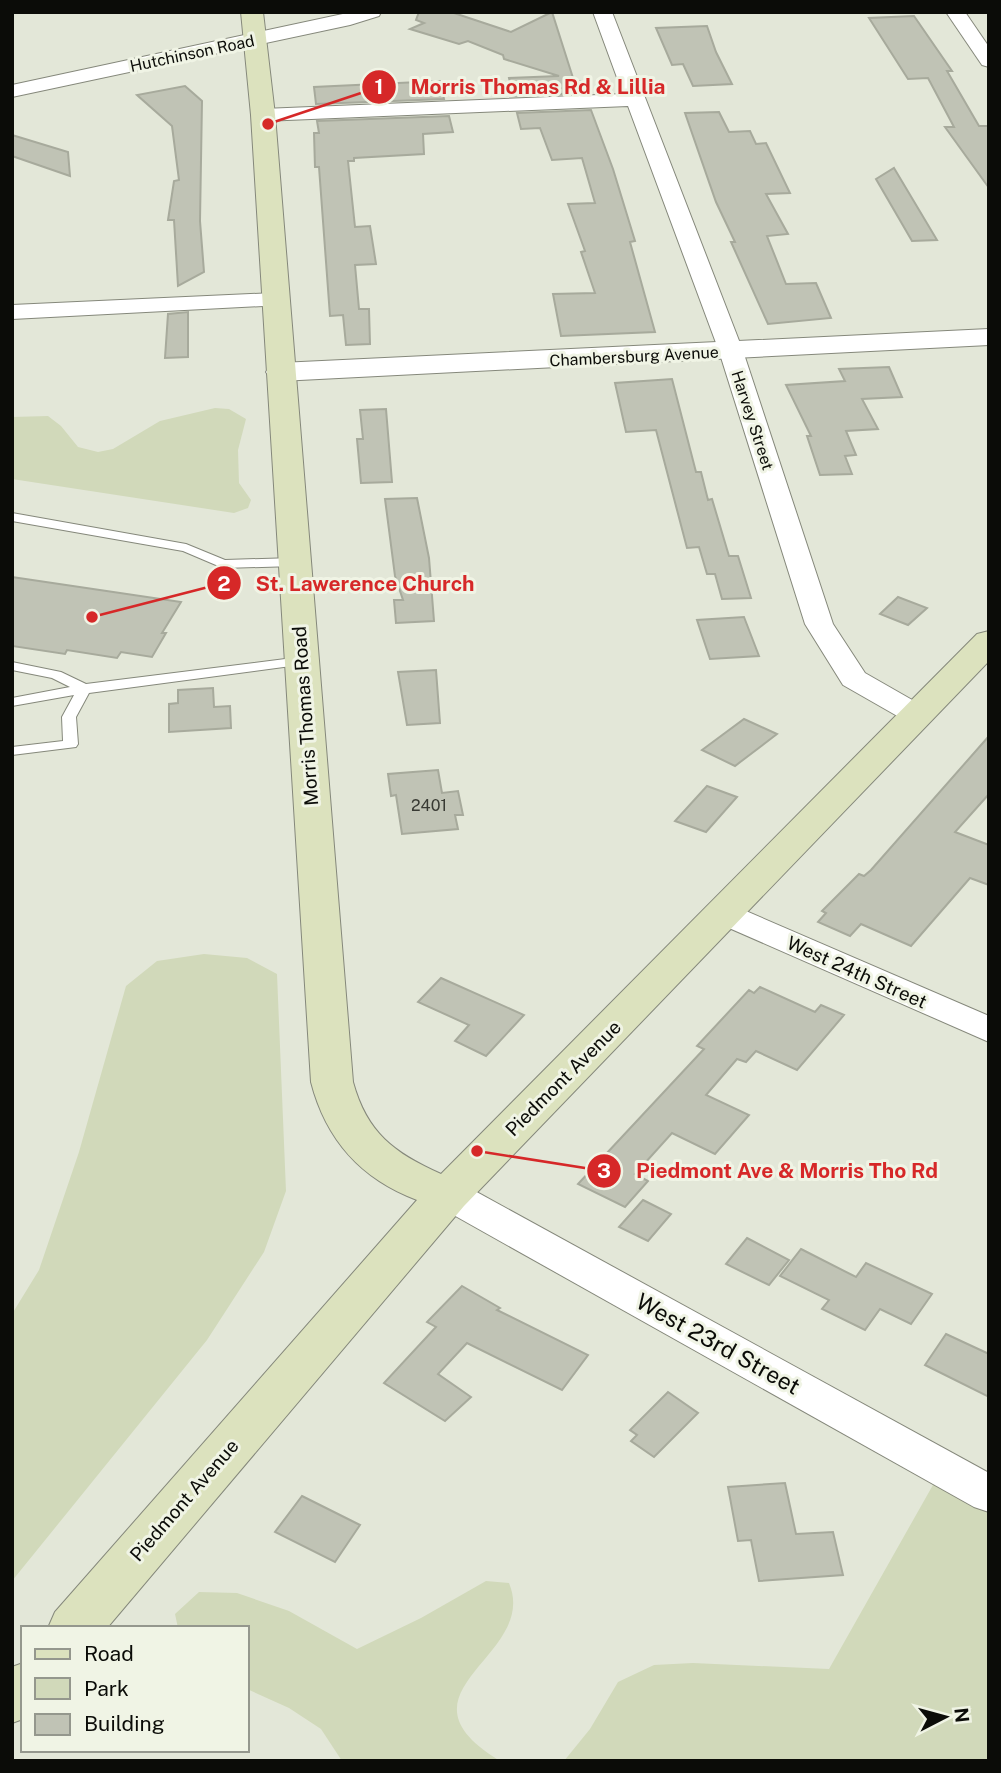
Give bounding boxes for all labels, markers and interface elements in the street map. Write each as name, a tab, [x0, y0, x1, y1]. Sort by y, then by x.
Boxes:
street label: Hutchinson Road	[128, 31, 256, 76]
callout: Morris Thomas Rd & Lillia	[362, 66, 680, 108]
text: 1	[375, 74, 384, 99]
text: Morris Thomas Rd & Lillia	[411, 74, 665, 99]
street label: Chambersburg Avenue	[549, 343, 719, 370]
street label: Harvey Street	[727, 368, 778, 472]
callout: St. Lawerence Church	[206, 562, 488, 604]
text: 2	[217, 571, 231, 596]
text: St. Lawerence Church	[255, 571, 475, 596]
street label: Morris Thomas Road	[288, 625, 322, 807]
house number: 2401	[411, 796, 447, 815]
street label: West 24th Street	[784, 931, 930, 1013]
street label: Piedmont Avenue	[501, 1016, 625, 1140]
callout: Piedmont Ave & Morris Tho Rd	[587, 1150, 952, 1192]
text: 3	[597, 1158, 611, 1183]
text: Piedmont Ave & Morris Tho Rd	[636, 1158, 938, 1183]
street label: West 23rd Street	[632, 1287, 805, 1400]
street label: Piedmont Avenue	[125, 1435, 243, 1565]
legend	[21, 1626, 248, 1752]
text: Road	[84, 1641, 134, 1666]
text: Park	[84, 1676, 129, 1701]
north arrow	[910, 1682, 980, 1752]
text: N	[950, 1707, 974, 1724]
text: Building	[84, 1711, 165, 1736]

